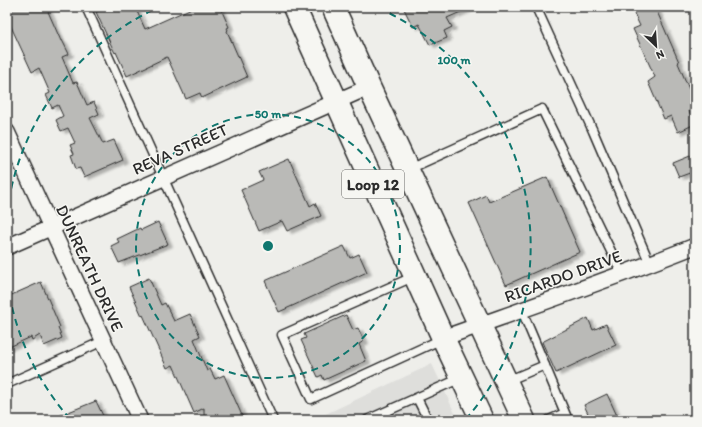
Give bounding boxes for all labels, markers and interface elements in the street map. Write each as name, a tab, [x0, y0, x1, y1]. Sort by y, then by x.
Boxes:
north arrow	[636, 26, 676, 66]
text: N	[654, 47, 666, 62]
text: 100 m	[437, 53, 471, 67]
text: 50 m	[255, 107, 282, 121]
street label: REVA STREET	[129, 119, 231, 179]
road number: Loop 12	[342, 170, 404, 198]
street label: DUNREATH DRIVE	[52, 202, 128, 334]
centre of rings	[261, 239, 275, 253]
street label: RICARDO DRIVE	[502, 246, 624, 306]

